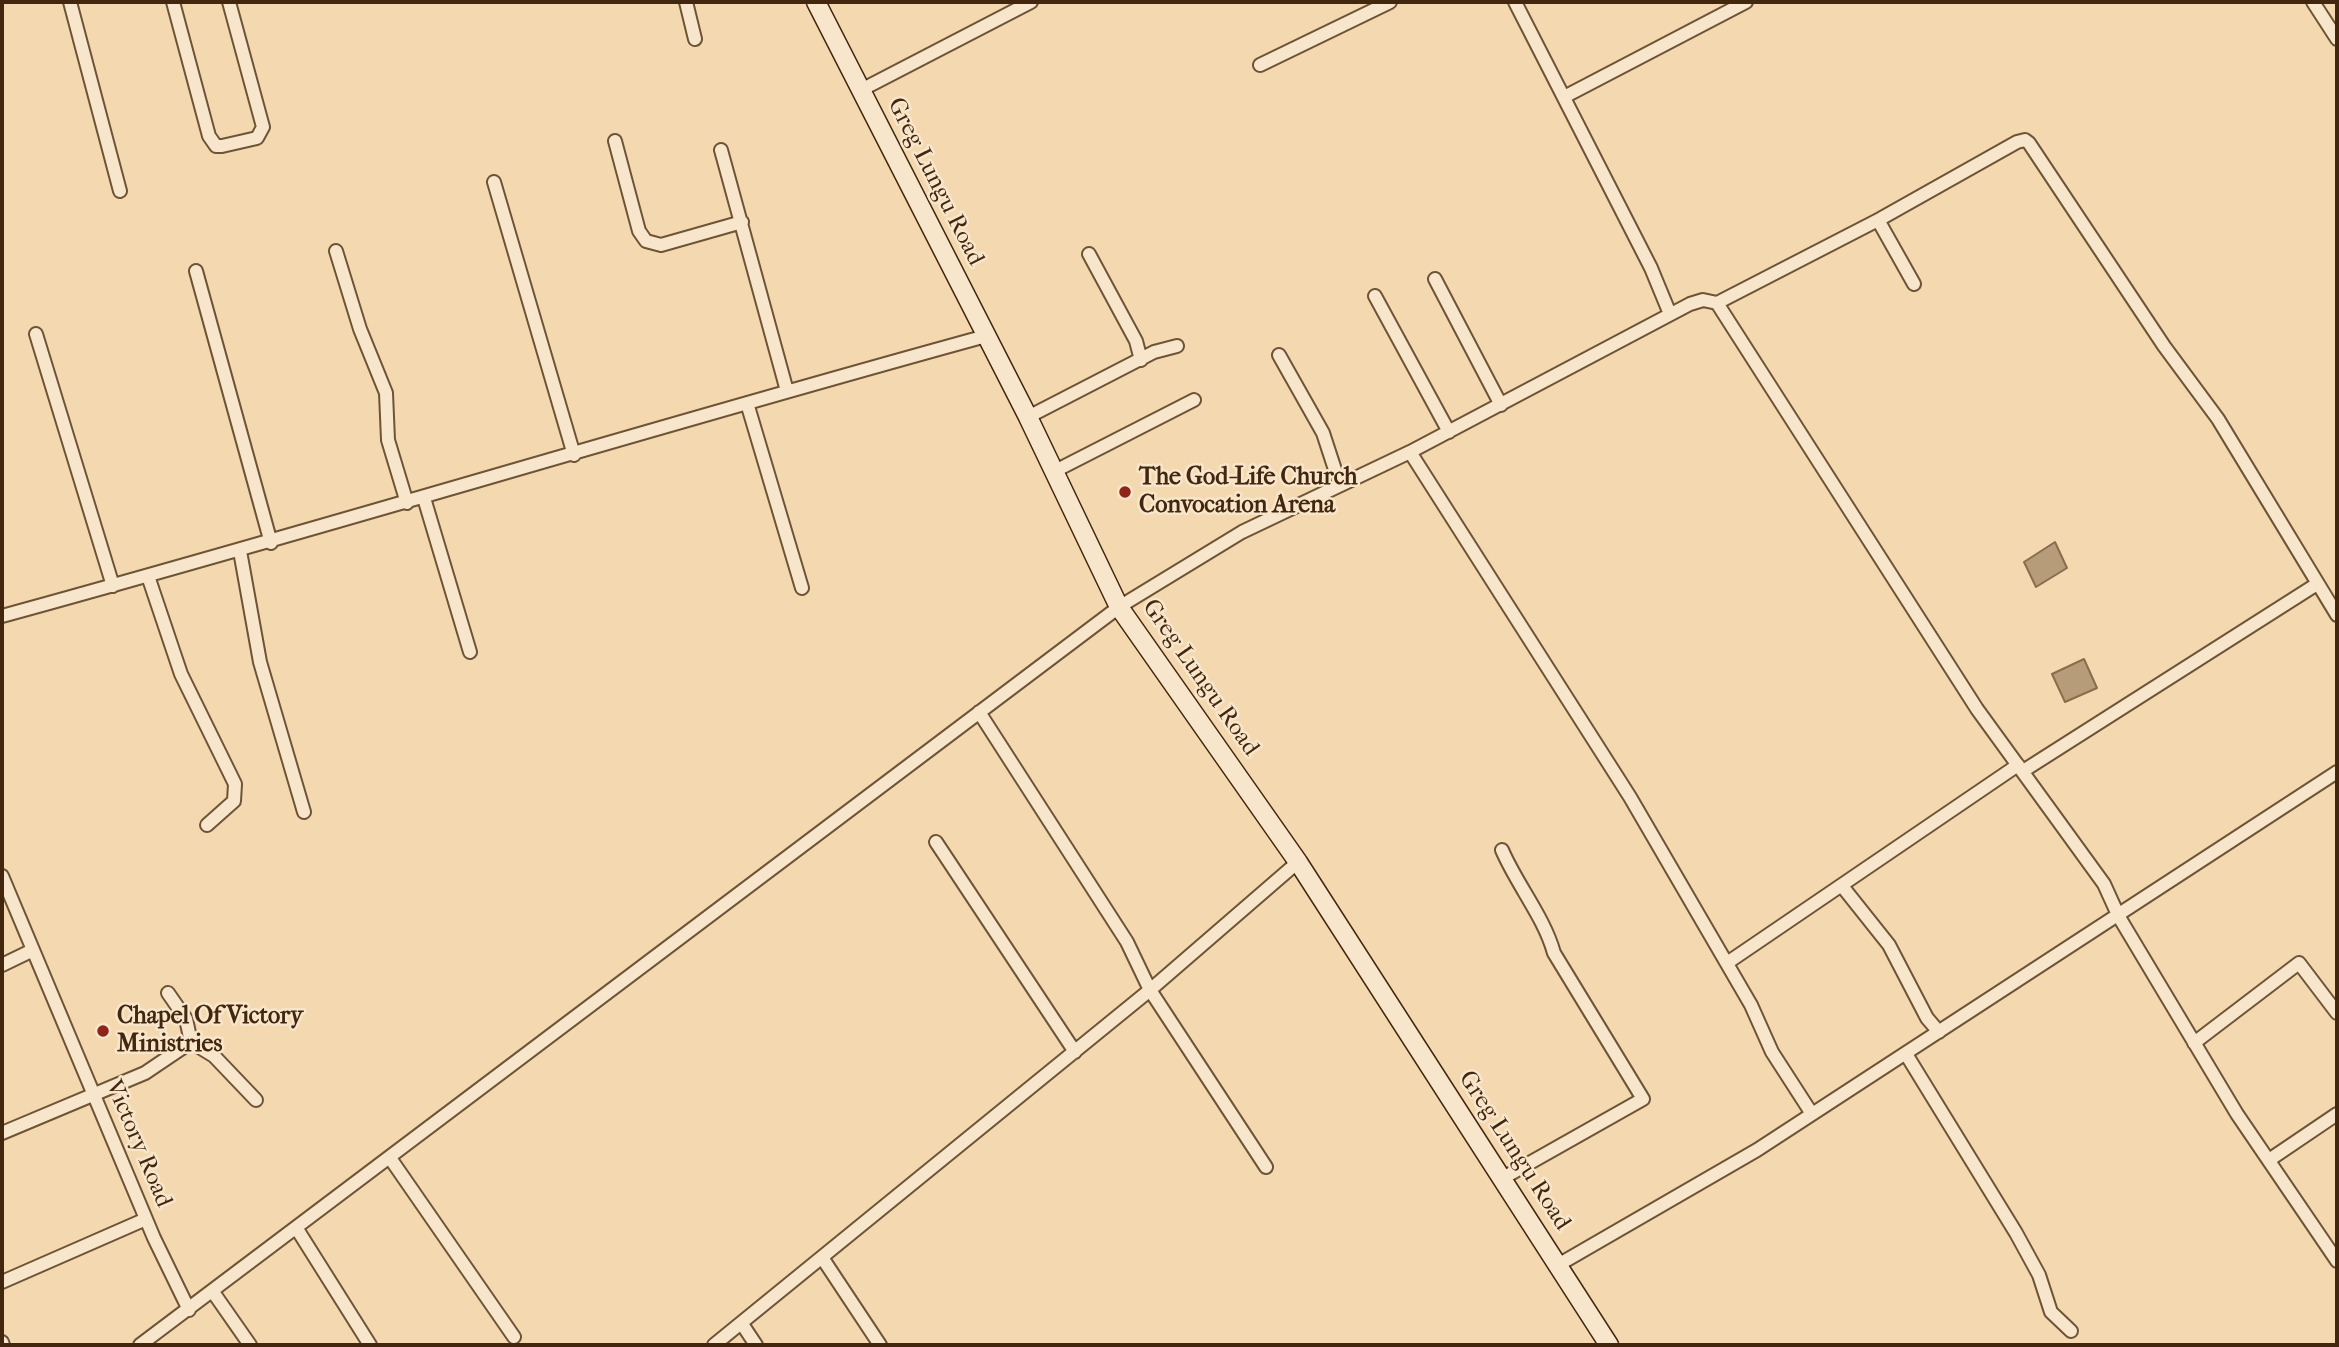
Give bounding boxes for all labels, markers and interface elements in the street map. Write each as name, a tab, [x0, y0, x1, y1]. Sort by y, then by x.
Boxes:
street label: Greg Lungu Road	[880, 93, 990, 271]
place label: The God-Life Church Convocation Arena	[1139, 464, 1358, 520]
marker: The God-Life Church Convocation Arena	[1117, 484, 1133, 500]
street label: Greg Lungu Road	[1135, 594, 1265, 762]
place label: Chapel Of Victory Ministries	[117, 1003, 303, 1059]
marker: Chapel Of Victory Ministries	[95, 1023, 111, 1039]
street label: Greg Lungu Road	[1452, 1066, 1576, 1236]
street label: Victory Road	[98, 1076, 178, 1212]

